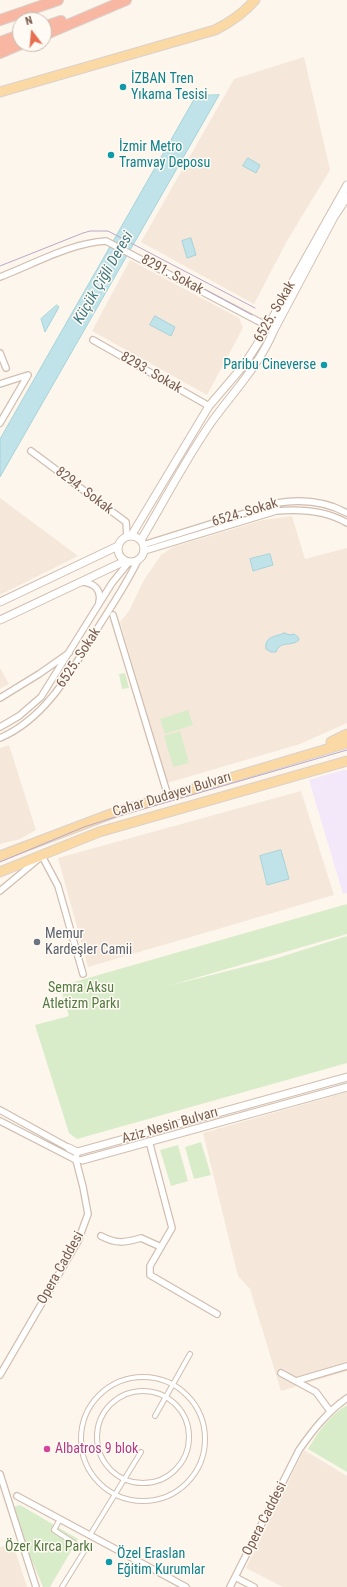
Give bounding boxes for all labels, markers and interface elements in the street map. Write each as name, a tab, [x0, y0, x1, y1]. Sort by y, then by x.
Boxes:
north arrow	[12, 12, 52, 52]
text: N	[24, 14, 34, 28]
place label: İZBAN Tren Yıkama Tesisi	[131, 71, 207, 104]
marker: İZBAN Tren Yıkama Tesisi	[118, 82, 128, 92]
place label: İzmir Metro Tramvay Deposu	[119, 139, 210, 172]
marker: İzmir Metro Tramvay Deposu	[106, 150, 116, 160]
water label: Küçük Çiğli Deresi	[70, 229, 138, 327]
street label: 8291. Sokak	[138, 252, 206, 298]
street label: 6525. Sokak	[251, 278, 299, 346]
street label: 8293. Sokak	[117, 349, 185, 397]
place label: Paribu Cineverse	[223, 357, 316, 373]
marker: Paribu Cineverse	[319, 360, 329, 370]
street label: 8294. Sokak	[52, 464, 116, 518]
street label: 6524. Sokak	[210, 495, 280, 531]
street label: 6525. Sokak	[53, 625, 105, 691]
street label: Cahar Dudayev Bulvarı	[111, 769, 233, 821]
place label: Memur Kardeşler Camii	[45, 926, 132, 958]
marker: Memur Kardeşler Camii	[32, 937, 42, 947]
park label: Semra Aksu Atletizm Parkı	[42, 980, 120, 1012]
street label: Aziz Nesin Bulvarı	[120, 1104, 220, 1148]
street label: Opera Caddesi	[34, 1229, 88, 1307]
place label: Albatros 9 blok	[55, 1441, 138, 1457]
marker: Albatros 9 blok	[42, 1444, 52, 1454]
street label: Opera Caddesi	[239, 1479, 291, 1559]
park label: Özer Kırca Parkı	[5, 1539, 93, 1555]
place label: Özel Eraslan Eğitim Kurumlar	[117, 1546, 205, 1578]
marker: Özel Eraslan Eğitim Kurumlar	[104, 1557, 114, 1567]

